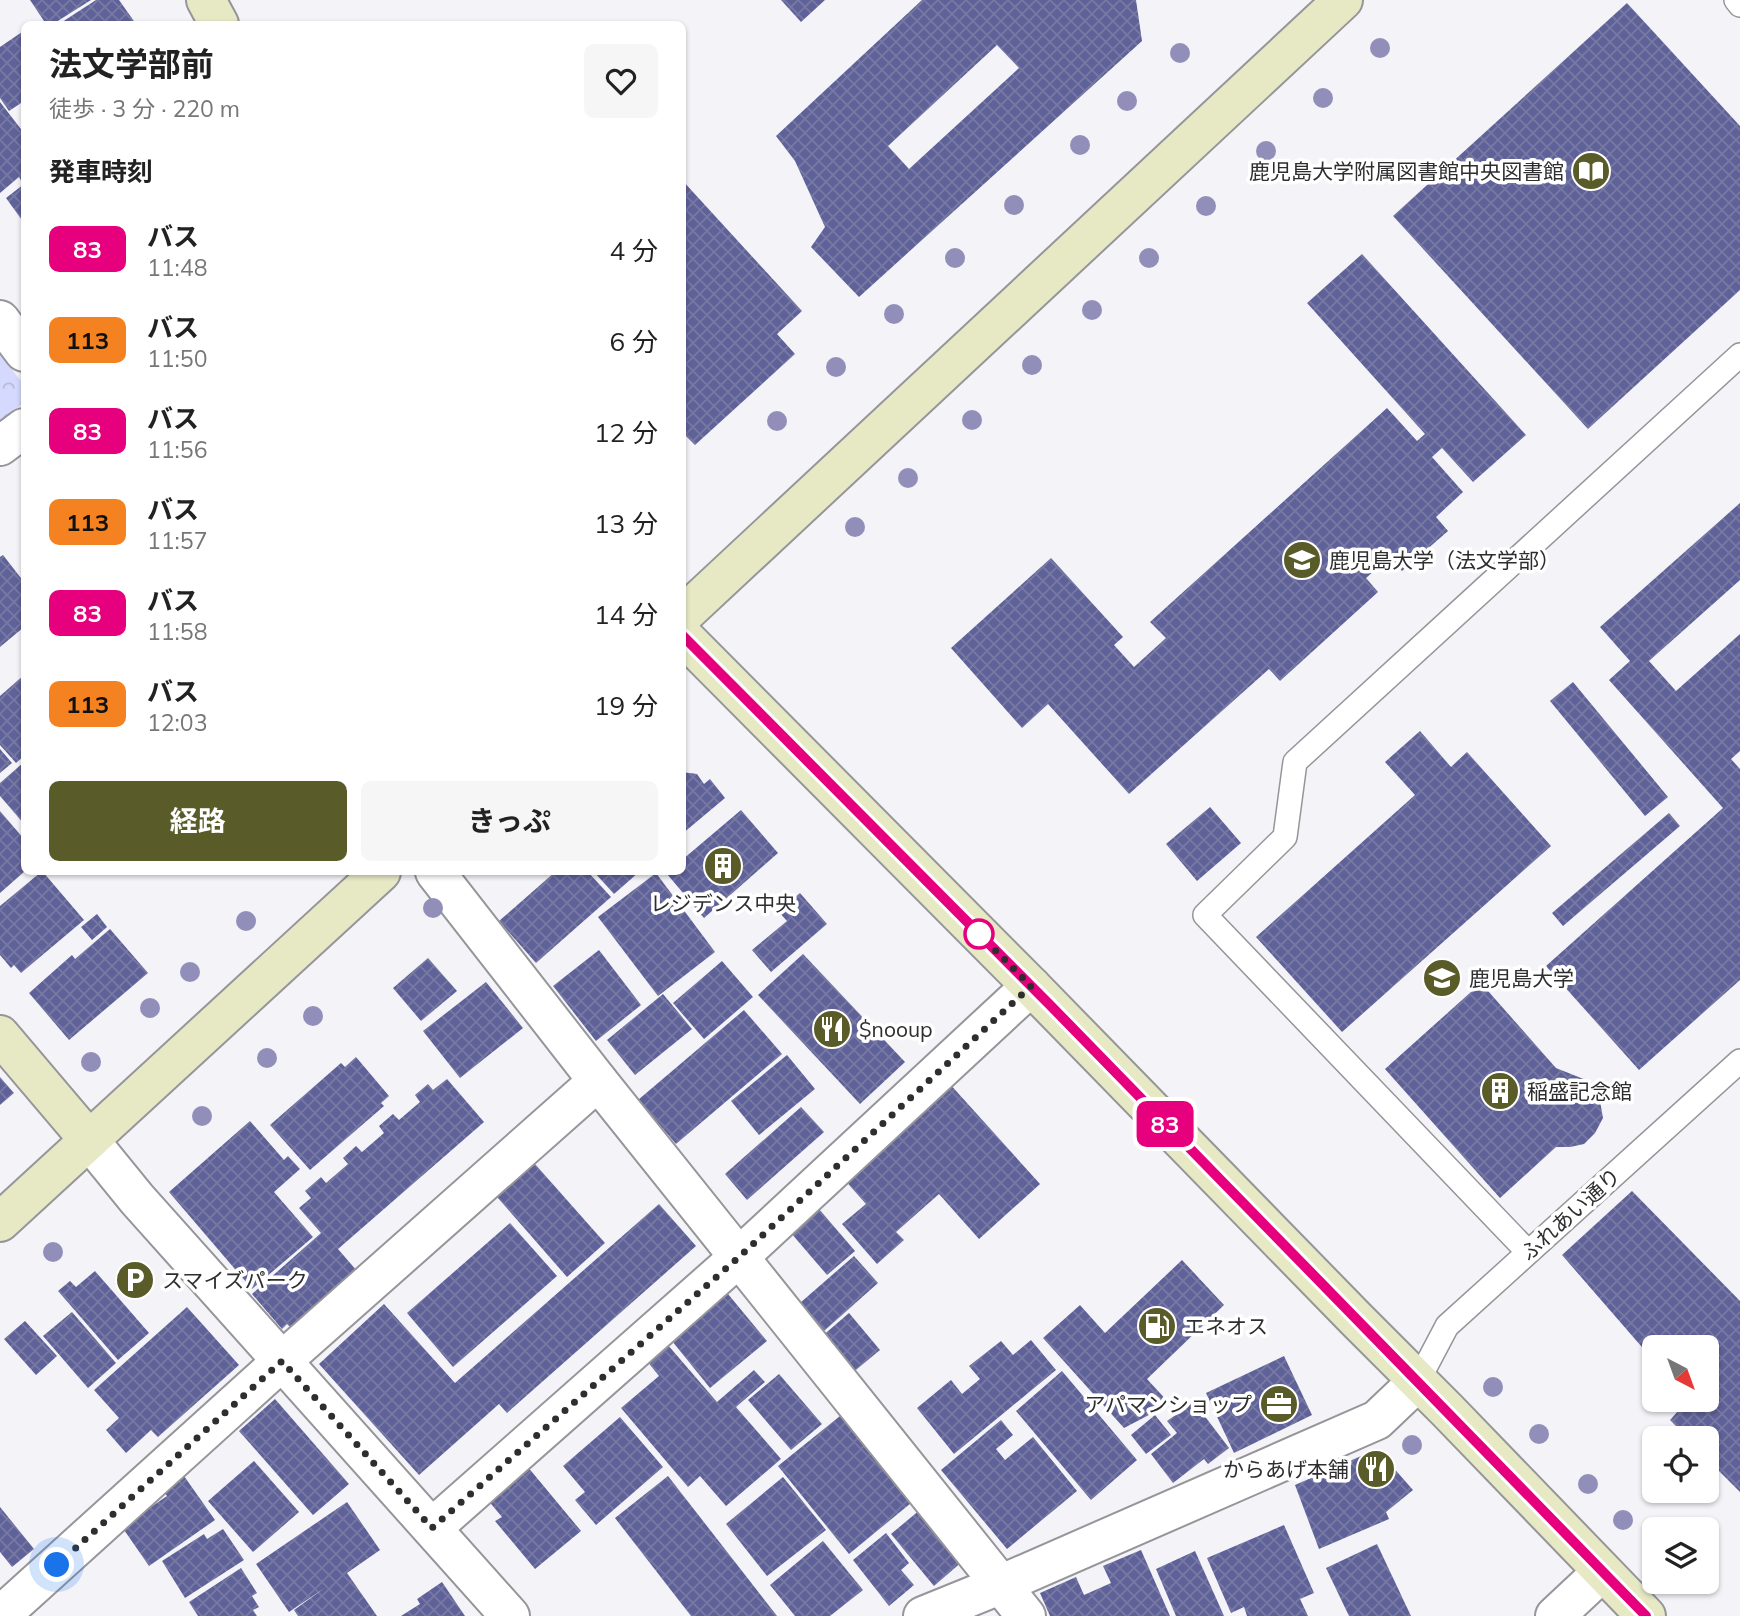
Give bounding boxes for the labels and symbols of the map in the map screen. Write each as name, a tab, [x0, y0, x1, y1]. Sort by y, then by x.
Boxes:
library icon: 鹿児島大学附属図書館中央図書館	[1570, 150, 1612, 192]
place label: 鹿児島大学附属図書館中央図書館	[1249, 158, 1564, 184]
school or university icon: 鹿児島大学（法文学部）	[1281, 539, 1323, 581]
place label: 鹿児島大学（法文学部）	[1329, 547, 1560, 573]
building icon: レジデンス中央	[702, 845, 744, 887]
place label: レジデンス中央	[650, 890, 796, 916]
unlabelled marker	[964, 919, 994, 949]
school or university icon: 鹿児島大学	[1421, 957, 1463, 999]
place label: 鹿児島大学	[1469, 965, 1574, 991]
restaurant icon: $nooup	[811, 1008, 853, 1050]
place label: $nooup	[859, 1016, 933, 1042]
building icon: 稲盛記念館	[1479, 1070, 1521, 1112]
place label: 稲盛記念館	[1527, 1078, 1632, 1104]
line badge: 83	[1134, 1101, 1196, 1147]
street label: ふれあい通り	[1514, 1162, 1626, 1266]
parking icon: スマイズパーク	[114, 1259, 156, 1301]
place label: スマイズパーク	[162, 1267, 308, 1293]
fuel station icon: エネオス	[1136, 1305, 1178, 1347]
place label: エネオス	[1184, 1313, 1268, 1339]
north arrow	[1642, 1335, 1718, 1412]
office icon: アパマンショップ	[1258, 1383, 1300, 1425]
place label: アパマンショップ	[1084, 1391, 1252, 1417]
restaurant icon: からあげ本舗	[1355, 1448, 1397, 1490]
place label: からあげ本舗	[1223, 1456, 1349, 1482]
your location	[39, 1547, 74, 1582]

